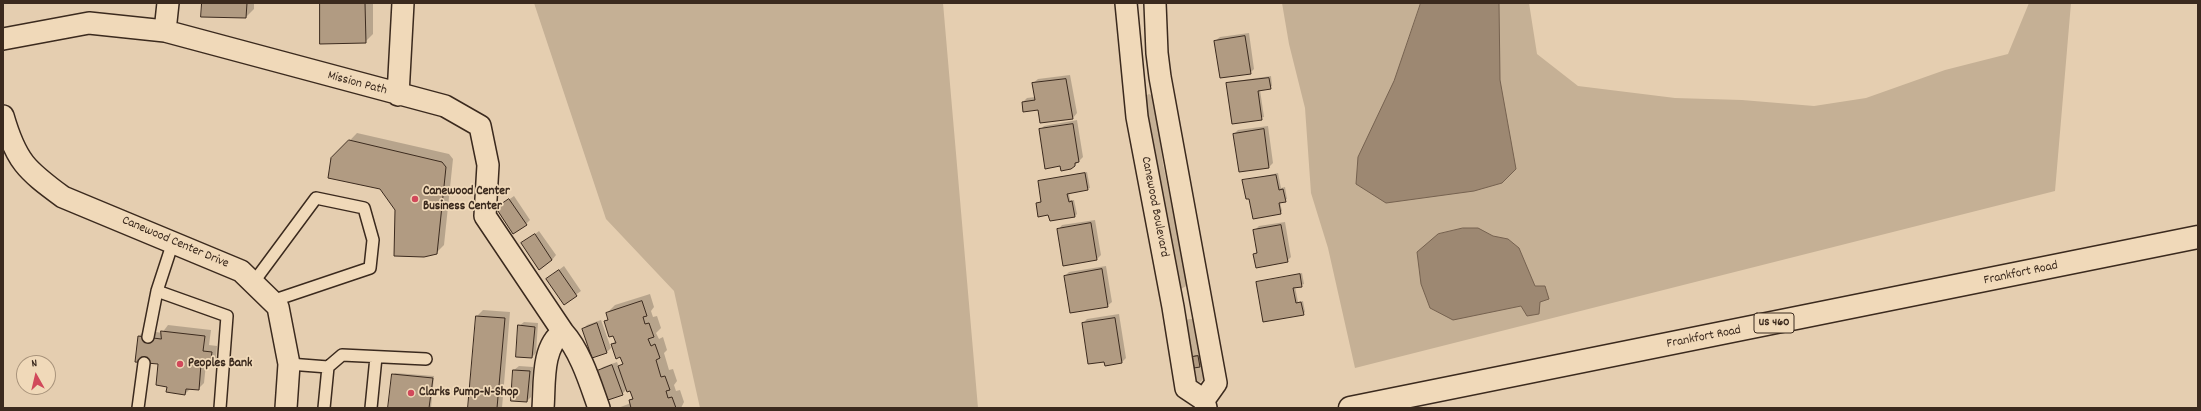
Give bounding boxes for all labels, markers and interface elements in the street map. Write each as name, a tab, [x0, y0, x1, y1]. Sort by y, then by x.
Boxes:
street label: Mission Path	[326, 69, 388, 99]
street label: Canewood Boulevard	[1137, 155, 1171, 259]
place label: Canewood Center Business Center	[423, 184, 510, 215]
marker: Canewood Center Business Center	[410, 194, 420, 204]
street label: Canewood Center Drive	[119, 213, 231, 273]
street label: Frankfort Road	[1983, 259, 2059, 289]
road number: US 460	[1754, 313, 1794, 333]
street label: Frankfort Road	[1666, 323, 1742, 353]
north arrow	[16, 355, 56, 395]
text: N	[31, 356, 38, 372]
place label: Peoples Bank	[188, 356, 252, 372]
marker: Peoples Bank	[175, 359, 185, 369]
place label: Clarks Pump-N-Shop	[419, 385, 518, 401]
marker: Clarks Pump-N-Shop	[406, 388, 416, 398]

